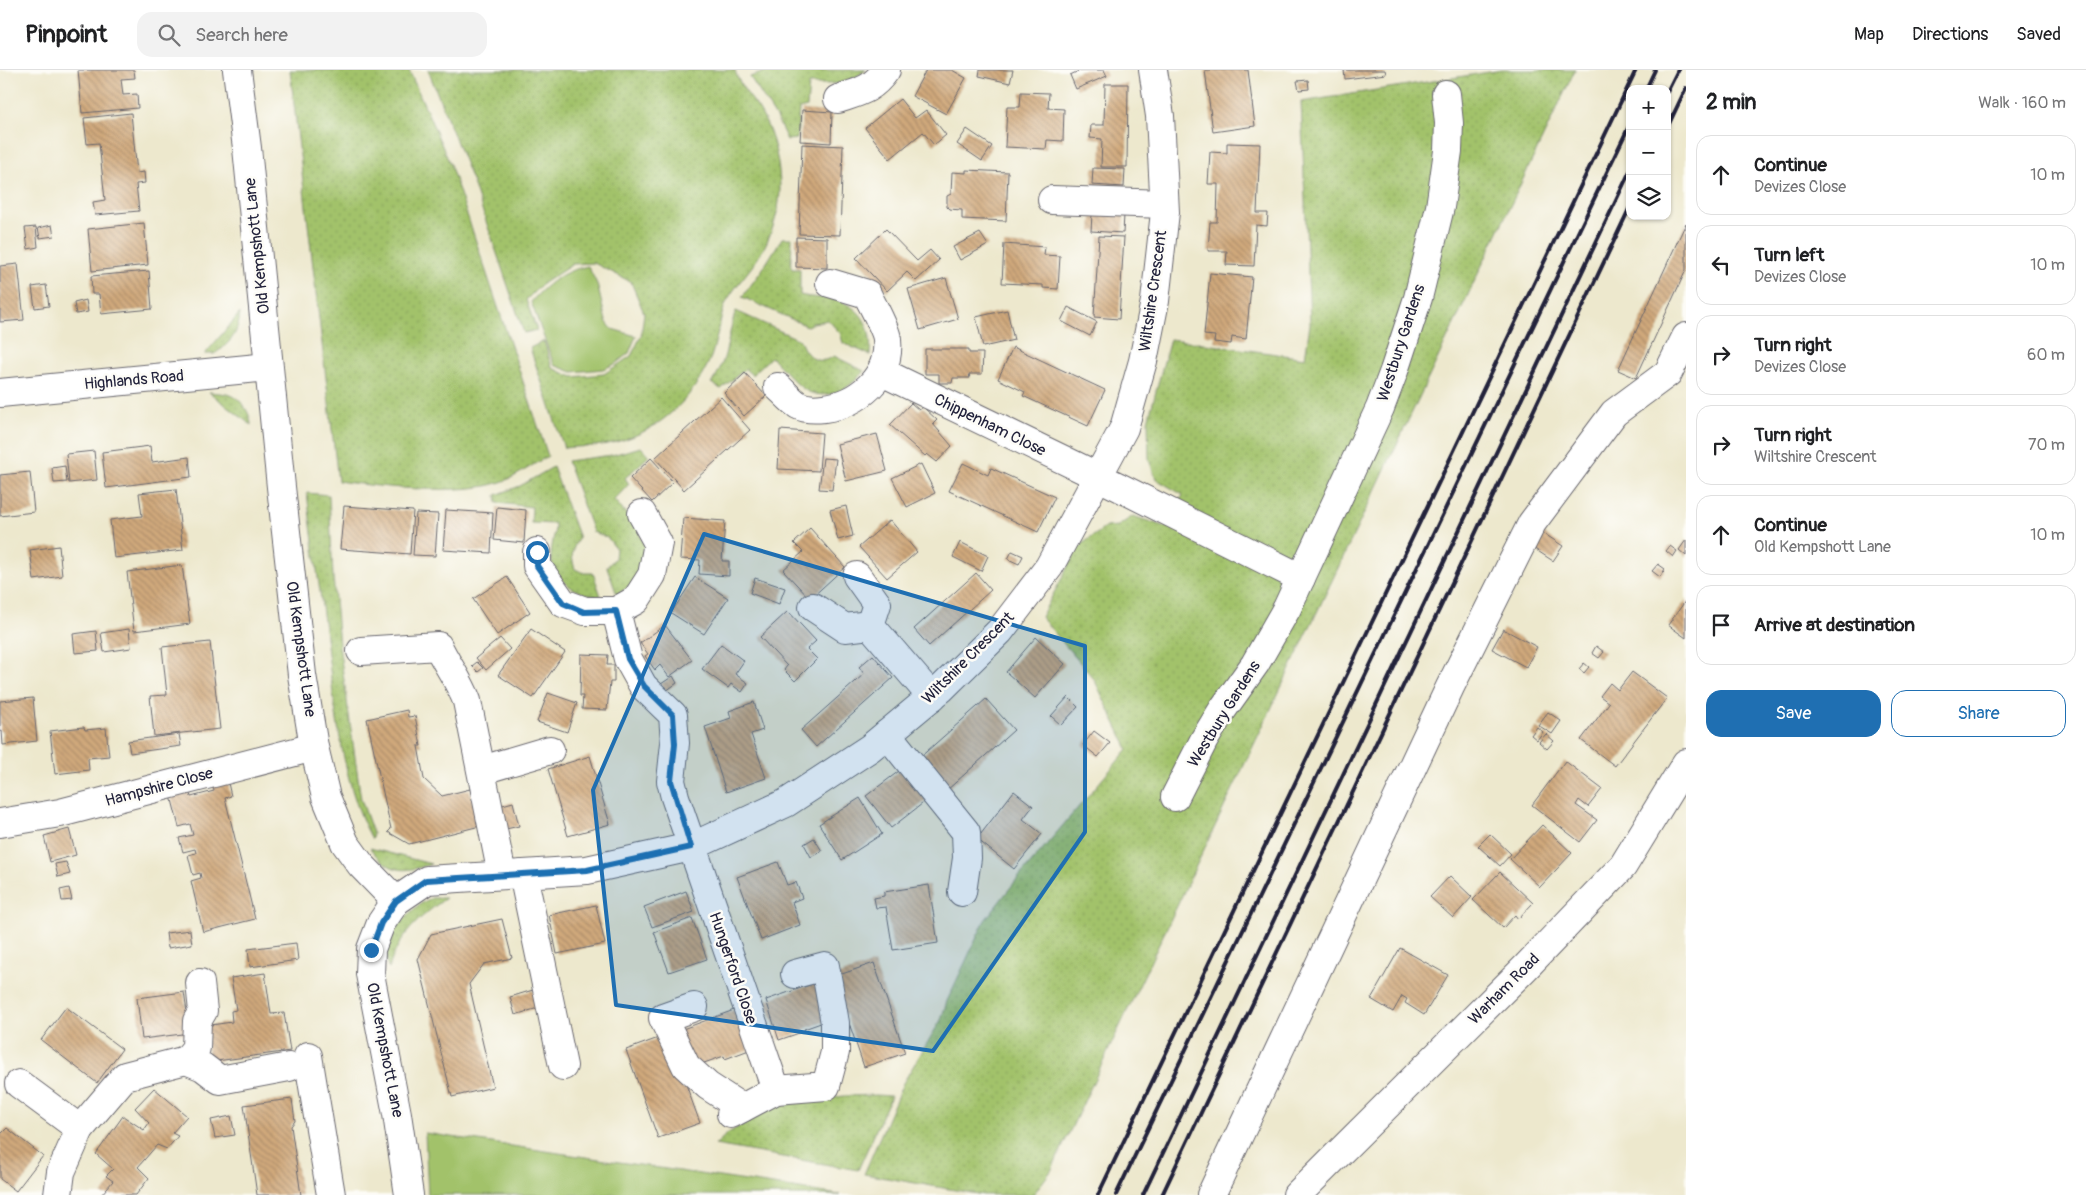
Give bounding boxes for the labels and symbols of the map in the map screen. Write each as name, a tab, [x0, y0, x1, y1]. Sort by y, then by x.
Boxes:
street label: Old Kempshott Lane	[240, 177, 274, 315]
street label: Wiltshire Crescent	[1135, 228, 1172, 353]
street label: Westbury Gardens	[1373, 282, 1429, 404]
street label: Highlands Road	[83, 366, 185, 394]
street label: Chippenham Close	[931, 389, 1049, 461]
route start	[526, 541, 549, 564]
street label: Old Kempshott Lane	[282, 580, 320, 718]
street label: Wiltshire Crescent	[918, 607, 1019, 708]
street label: Westbury Gardens	[1183, 657, 1265, 771]
street label: Hampshire Close	[103, 763, 215, 811]
street label: Hungerford Close	[704, 909, 762, 1027]
route end	[360, 939, 383, 962]
street label: Warham Road	[1464, 949, 1544, 1029]
street label: Old Kempshott Lane	[362, 981, 408, 1119]

